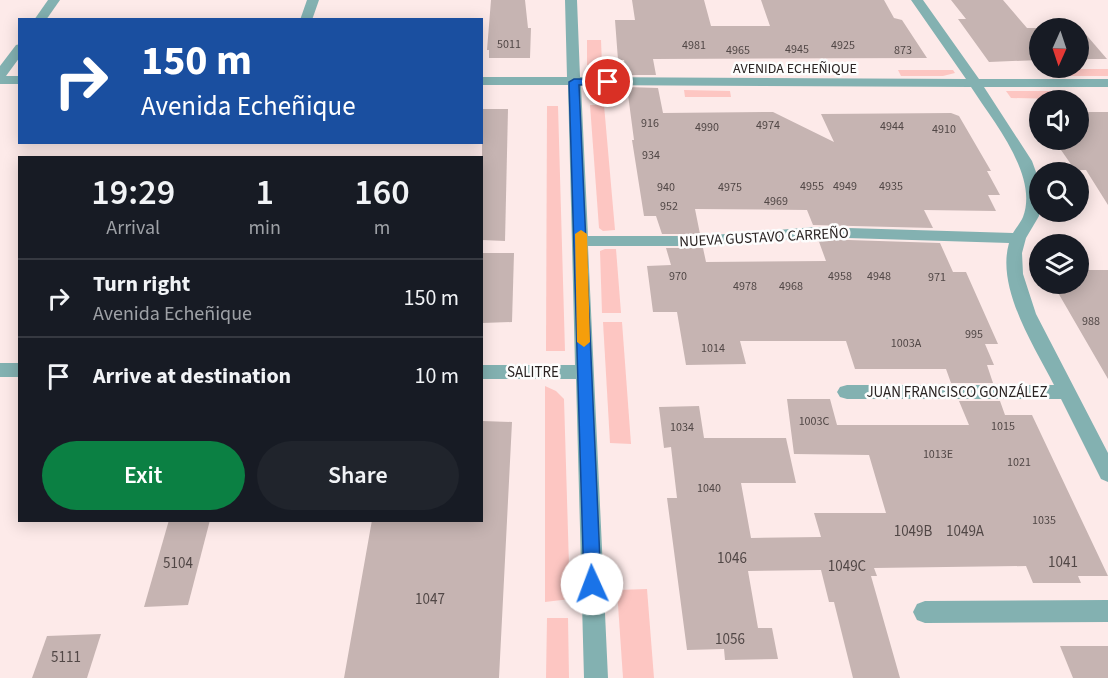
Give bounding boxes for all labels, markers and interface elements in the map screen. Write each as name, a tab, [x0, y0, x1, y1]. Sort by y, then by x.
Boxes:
north arrow	[1029, 18, 1089, 78]
map controls	[1029, 18, 1089, 294]
text: 150 m	[141, 31, 252, 91]
house number: 5011	[497, 36, 521, 53]
house number: 4981	[682, 37, 706, 54]
house number: 4925	[831, 37, 855, 54]
house number: 4945	[785, 41, 809, 58]
icon: right	[42, 42, 120, 120]
house number: 4965	[726, 42, 750, 59]
house number: 873	[894, 42, 912, 59]
pin	[582, 56, 633, 107]
street label: AVENIDA ECHEÑIQUE	[733, 59, 857, 79]
icon: arrive	[591, 65, 624, 98]
text: Avenida Echeñique	[141, 87, 356, 126]
button: sound	[1029, 90, 1089, 150]
house number: 916	[641, 115, 659, 132]
house number: 4974	[756, 117, 780, 134]
house number: 4944	[880, 118, 904, 135]
house number: 4990	[695, 119, 719, 136]
house number: 4910	[932, 121, 956, 138]
house number: 934	[642, 147, 660, 164]
button: search	[1029, 162, 1089, 222]
text: 19:29	[91, 167, 175, 218]
text: 1	[255, 167, 274, 218]
text: 160	[354, 167, 410, 218]
house number: 4955	[800, 178, 824, 195]
house number: 4949	[833, 178, 857, 195]
house number: 4935	[879, 178, 903, 195]
house number: 940	[657, 179, 675, 196]
house number: 4975	[718, 179, 742, 196]
house number: 4969	[764, 193, 788, 210]
house number: 952	[660, 198, 678, 215]
text: Arrival	[106, 214, 160, 242]
text: min	[248, 214, 281, 242]
text: m	[374, 214, 390, 242]
street label: NUEVA GUSTAVO CARREÑO	[679, 223, 849, 252]
button: layers	[1029, 234, 1089, 294]
text: Turn right	[93, 268, 190, 300]
house number: 970	[669, 268, 687, 285]
house number: 4958	[828, 268, 852, 285]
house number: 4948	[867, 268, 891, 285]
house number: 971	[928, 269, 946, 286]
house number: 4978	[733, 278, 757, 295]
house number: 4968	[779, 278, 803, 295]
icon: right	[42, 282, 75, 315]
text: 150 m	[404, 282, 459, 314]
text: Avenida Echeñique	[93, 300, 252, 328]
house number: 988	[1082, 313, 1100, 330]
house number: 995	[965, 326, 983, 343]
house number: 1003A	[891, 335, 922, 352]
house number: 1014	[701, 340, 725, 357]
icon: arrive	[42, 360, 75, 393]
text: Arrive at destination	[93, 360, 291, 392]
text: 10 m	[414, 360, 459, 392]
street label: SALITRE	[507, 362, 559, 383]
street label: JUAN FRANCISCO GONZÁLEZ	[866, 382, 1048, 403]
house number: 1003C	[799, 413, 829, 430]
house number: 1015	[991, 418, 1015, 435]
house number: 1034	[670, 419, 694, 436]
button: Exit	[42, 441, 245, 510]
button: Share	[257, 441, 459, 510]
house number: 1013E	[923, 446, 953, 463]
house number: 1021	[1007, 454, 1031, 471]
house number: 1040	[697, 480, 721, 497]
house number: 1035	[1032, 512, 1056, 529]
house number: 1049B	[894, 521, 932, 542]
house number: 1049A	[946, 521, 985, 542]
house number: 1046	[717, 548, 747, 569]
position arrow	[560, 552, 624, 616]
house number: 1041	[1048, 552, 1078, 573]
house number: 5104	[163, 553, 193, 574]
house number: 1049C	[828, 556, 867, 577]
house number: 1047	[415, 589, 445, 610]
house number: 1056	[715, 629, 745, 650]
house number: 5111	[51, 647, 81, 668]

